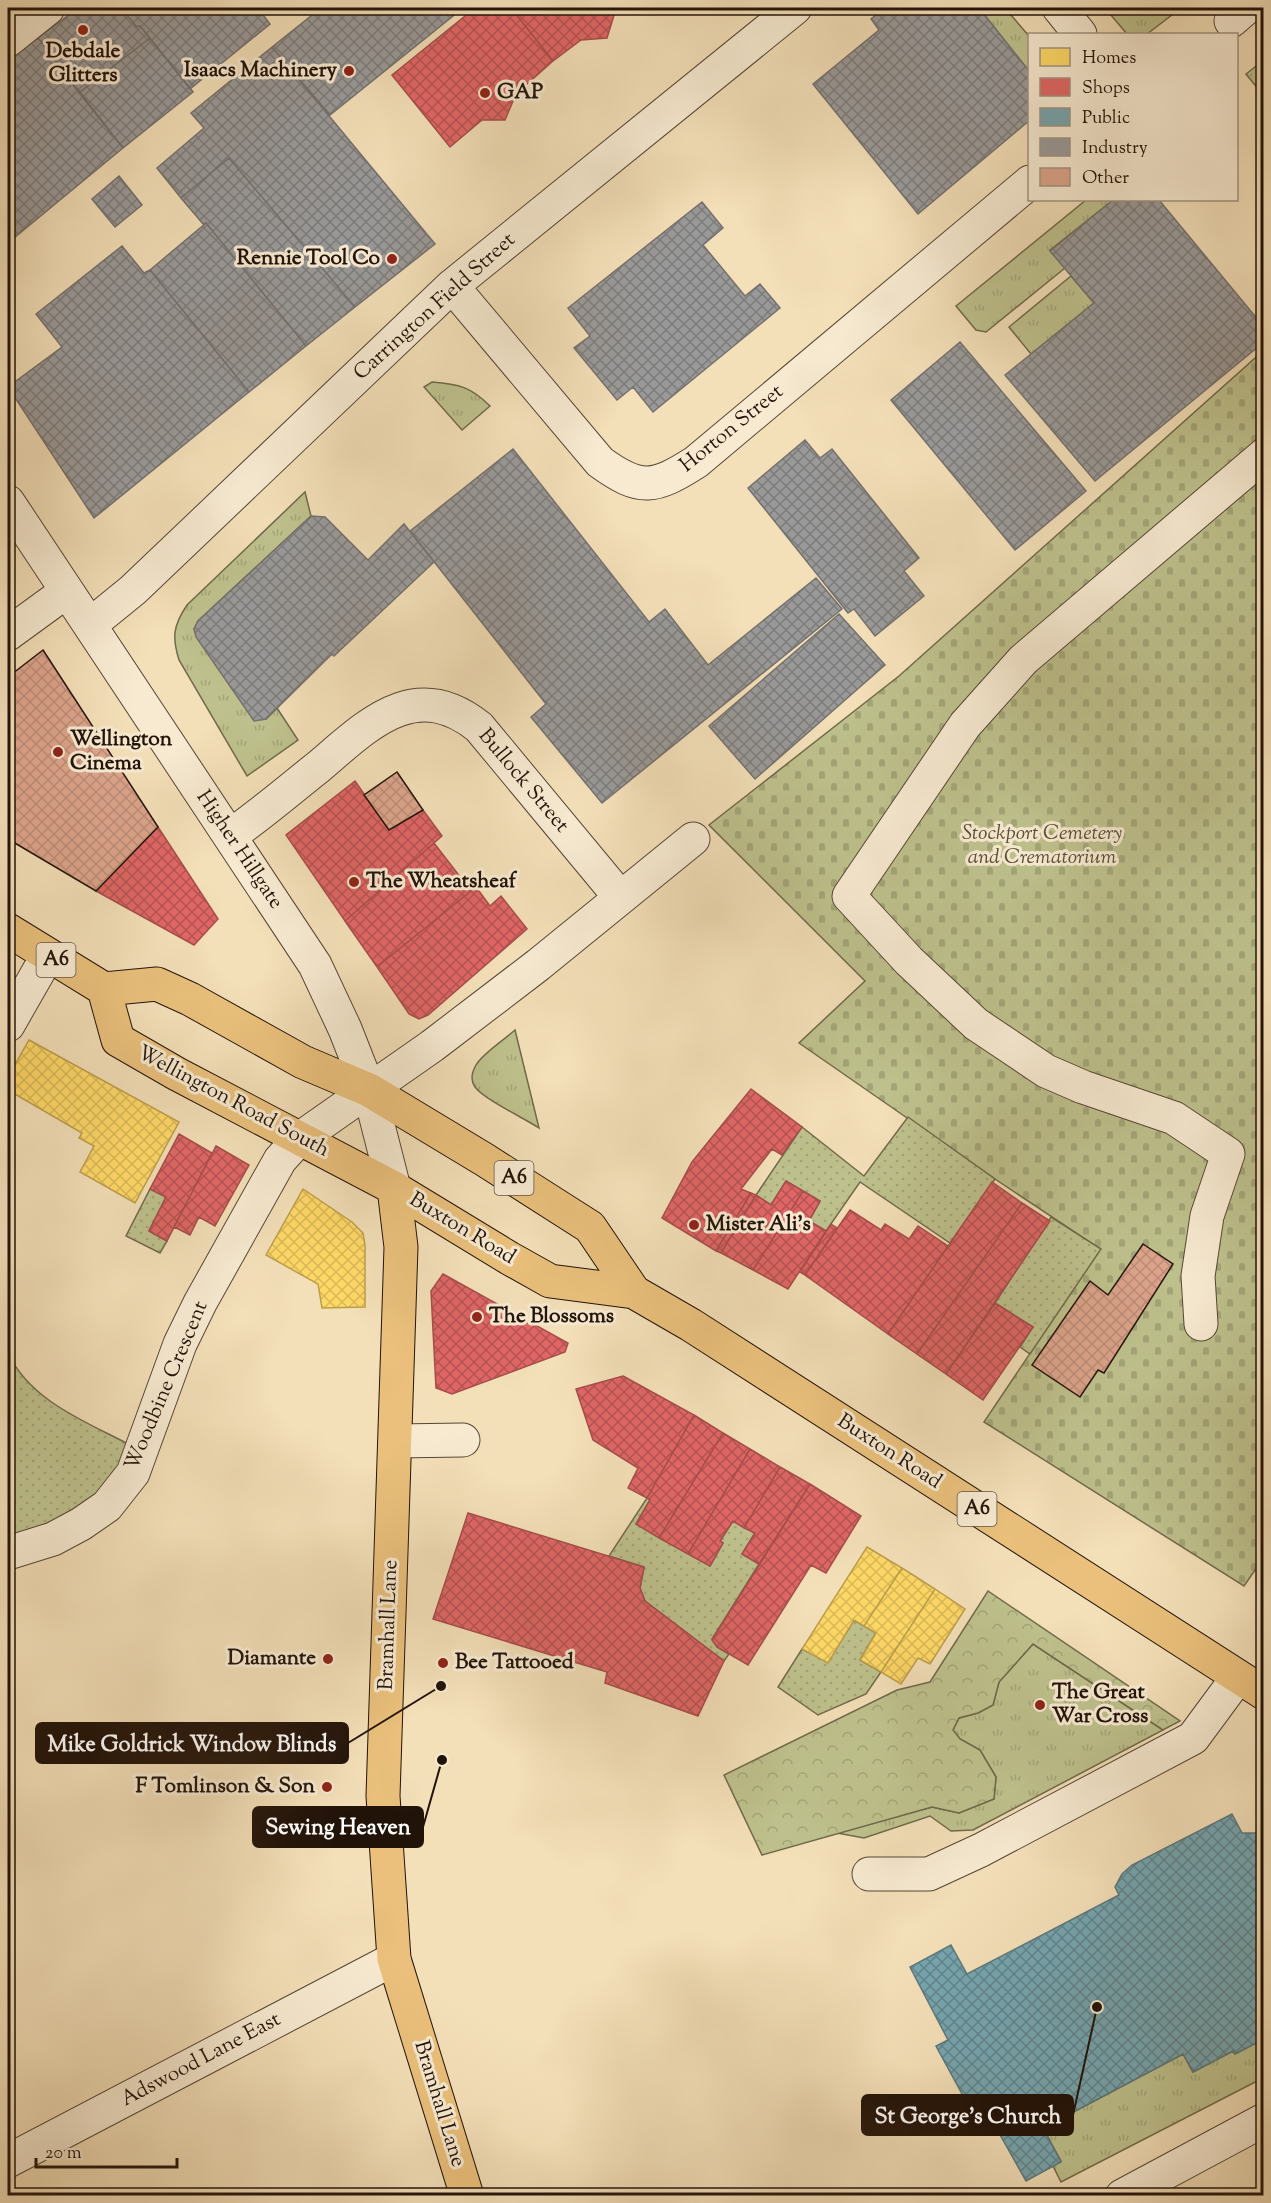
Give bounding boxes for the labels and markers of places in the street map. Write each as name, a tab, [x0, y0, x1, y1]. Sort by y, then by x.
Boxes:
marker: Debdale Glitters	[76, 23, 90, 37]
place label: Debdale Glitters	[46, 37, 121, 91]
place label: Isaacs Machinery	[184, 56, 338, 86]
marker: Isaacs Machinery	[342, 64, 356, 78]
place label: GAP	[497, 78, 543, 108]
marker: GAP	[478, 86, 492, 100]
place label: Rennie Tool Co	[237, 244, 381, 274]
marker: Rennie Tool Co	[385, 252, 399, 266]
place label: Wellington Cinema	[70, 725, 173, 779]
marker: Wellington Cinema	[51, 745, 65, 759]
place label: The Wheatsheaf	[366, 867, 518, 897]
marker: The Wheatsheaf	[347, 875, 361, 889]
place label: Mister Ali's	[706, 1210, 811, 1240]
marker: Mister Ali's	[687, 1218, 701, 1232]
place label: The Blossoms	[489, 1302, 614, 1332]
marker: The Blossoms	[470, 1310, 484, 1324]
place label: Diamante	[228, 1644, 316, 1674]
place label: Bee Tattooed	[455, 1648, 574, 1678]
marker: Diamante	[321, 1652, 335, 1666]
marker: Bee Tattooed	[436, 1656, 450, 1670]
place label: The Great War Cross	[1052, 1678, 1148, 1732]
marker: The Great War Cross	[1033, 1698, 1047, 1712]
callout: Mike Goldrick Window Blinds	[36, 1723, 348, 1763]
place label: F Tomlinson & Son	[135, 1772, 316, 1802]
marker: F Tomlinson & Son	[320, 1780, 334, 1794]
callout: Sewing Heaven	[253, 1807, 423, 1847]
callout: St George's Church	[862, 2095, 1073, 2135]

